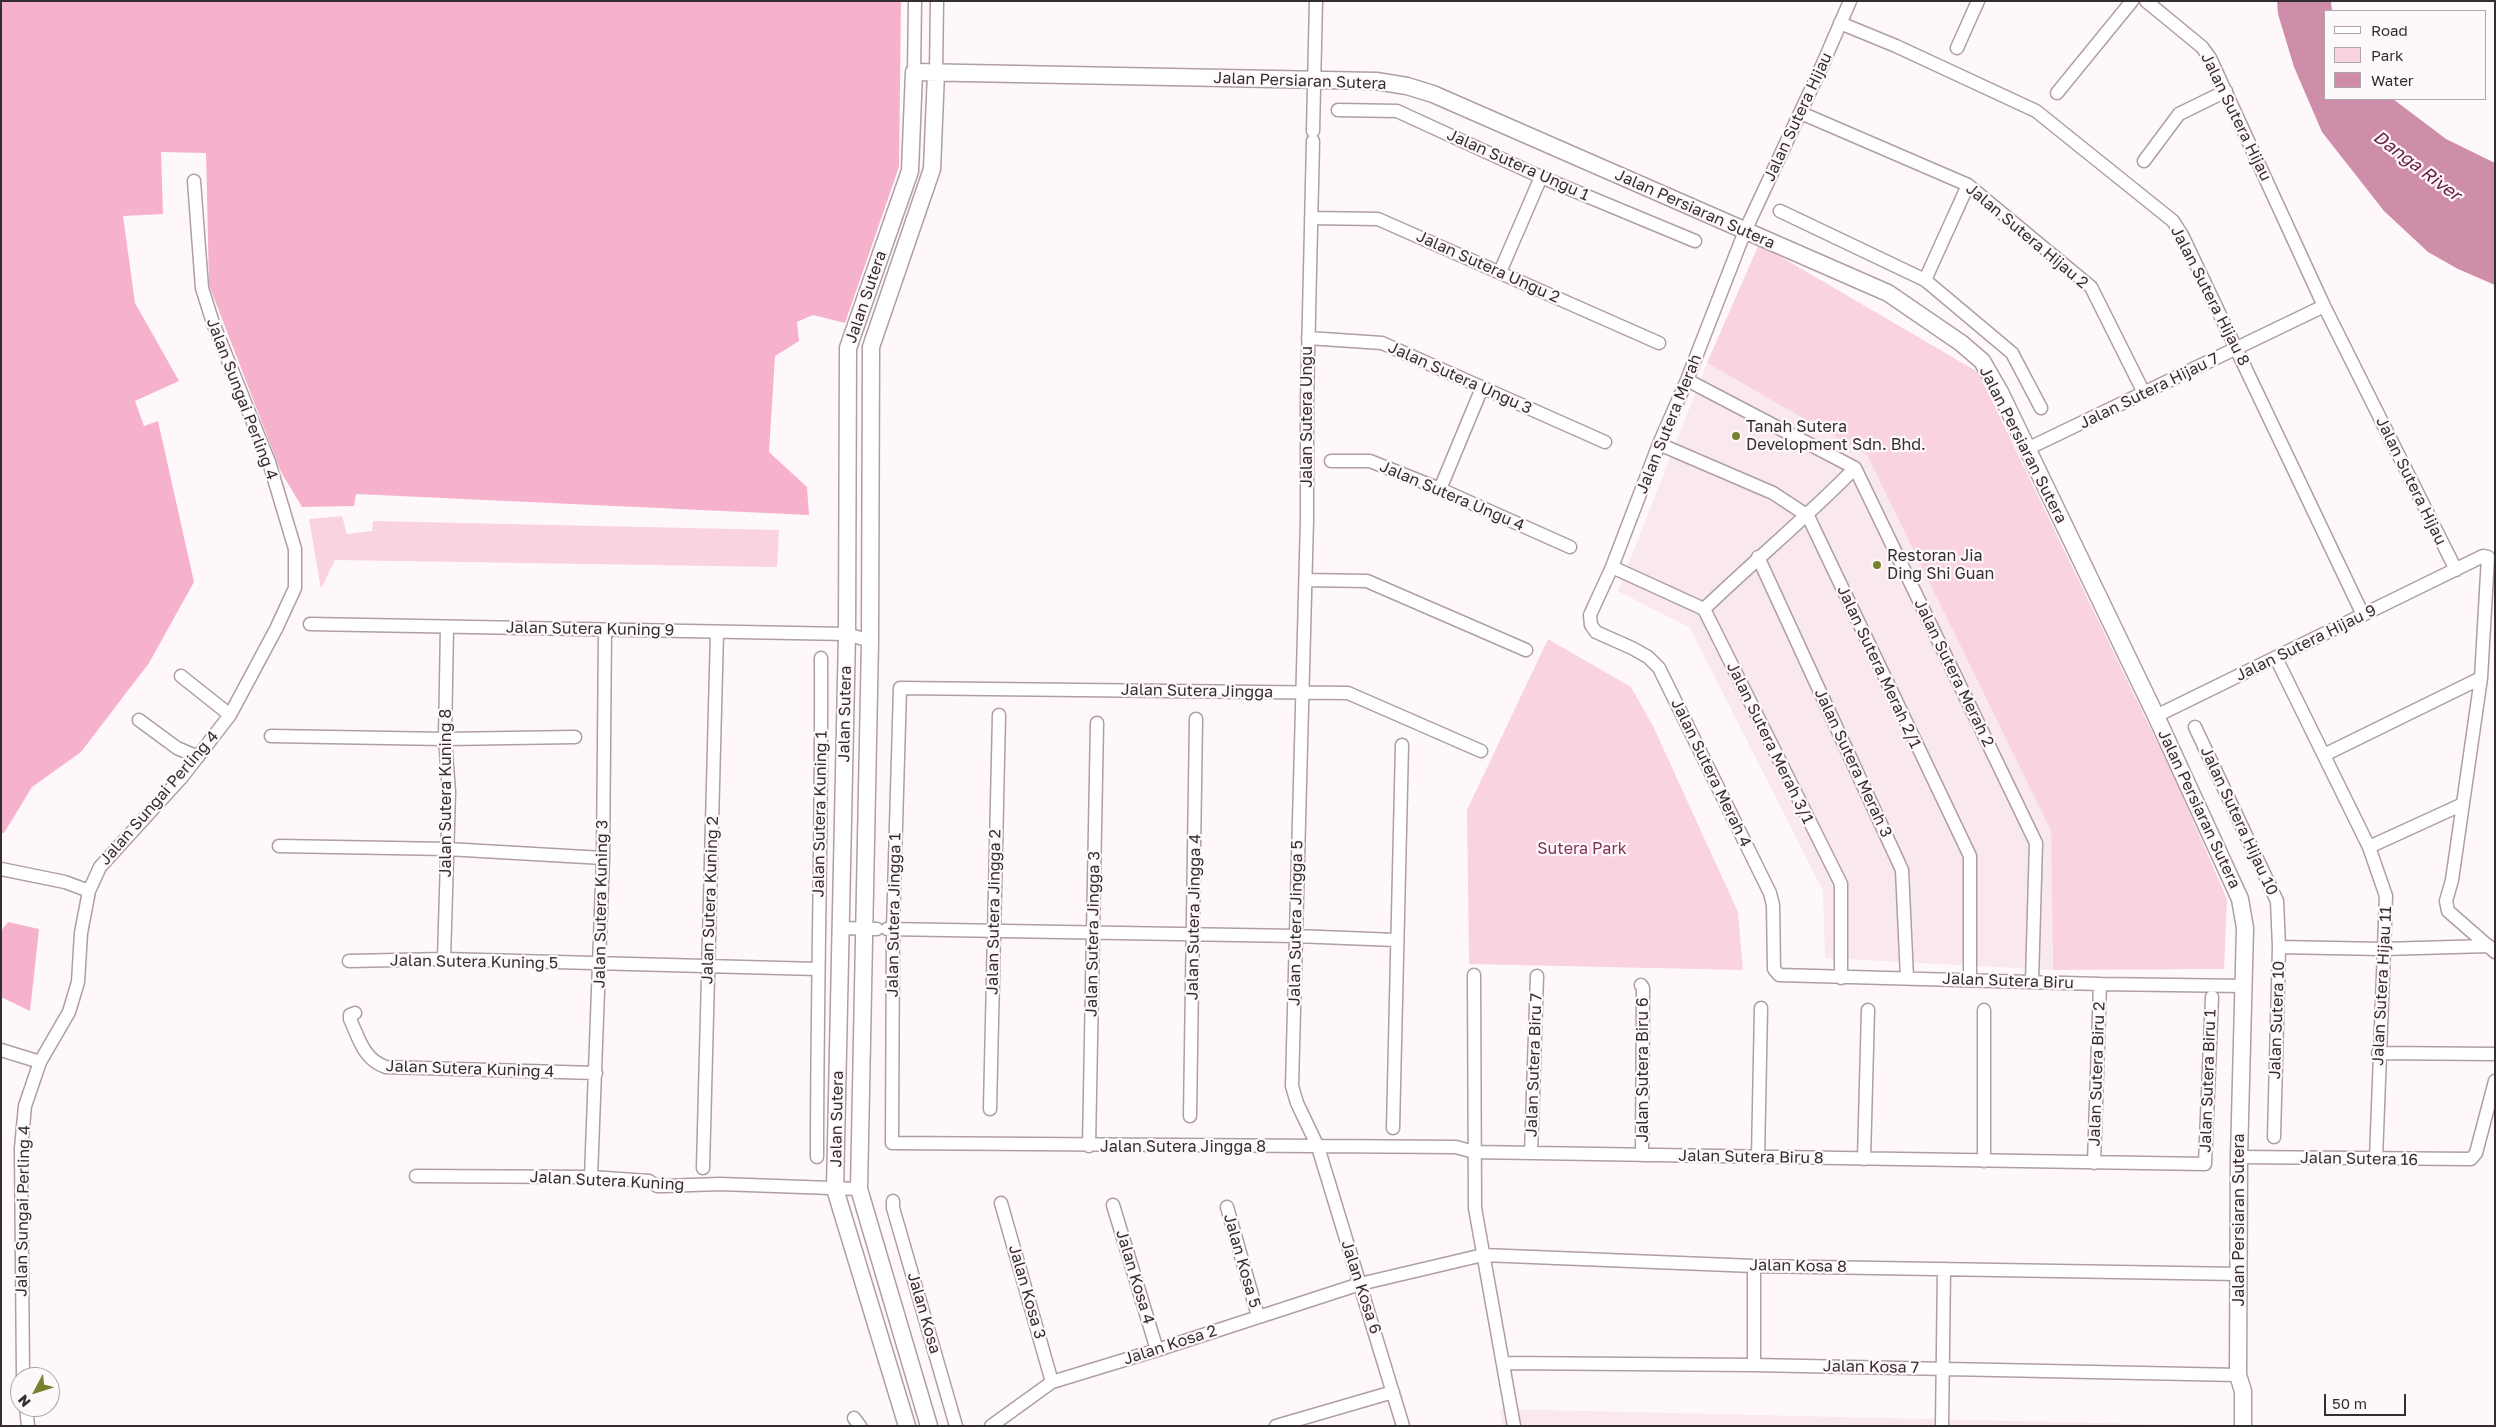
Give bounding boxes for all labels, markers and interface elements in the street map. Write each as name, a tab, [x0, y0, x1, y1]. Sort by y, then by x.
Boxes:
legend	[2324, 10, 2486, 100]
text: Road	[2371, 21, 2408, 39]
text: Park	[2371, 46, 2403, 64]
street label: Jalan Sutera Hijau	[1760, 49, 1836, 185]
street label: Jalan Sutera Hijau	[2197, 50, 2275, 184]
street label: Jalan Persiaran Sutera	[1213, 68, 1387, 94]
text: Water	[2371, 71, 2414, 89]
street label: Jalan Sutera Ungu 1	[1444, 125, 1592, 205]
water label: Danga River	[2369, 126, 2465, 206]
street label: Jalan Persiaran Sutera	[1612, 165, 1778, 253]
street label: Jalan Sutera Hijau 2	[1962, 179, 2092, 293]
street label: Jalan Sutera Hijau 8	[2167, 223, 2253, 369]
street label: Jalan Sutera Ungu 2	[1413, 227, 1563, 307]
street label: Jalan Sutera	[841, 248, 891, 346]
street label: Jalan Sungai Perling 4	[202, 315, 282, 483]
street label: Jalan Sutera Ungu 3	[1385, 338, 1535, 418]
street label: Jalan Sutera Ungu	[1297, 346, 1317, 488]
street label: Jalan Sutera Hijau 7	[2076, 349, 2222, 433]
street label: Jalan Sutera Merah	[1632, 351, 1706, 497]
street label: Jalan Persiaran Sutera	[1975, 363, 2071, 527]
street label: Jalan Sutera Hijau	[2372, 414, 2450, 548]
place label: Tanah Sutera Development Sdn. Bhd.	[1746, 417, 1926, 455]
marker: Tanah Sutera Development Sdn. Bhd.	[1730, 430, 1742, 442]
street label: Jalan Sutera Ungu 4	[1377, 457, 1527, 535]
place label: Restoran Jia Ding Shi Guan	[1887, 546, 1994, 584]
marker: Restoran Jia Ding Shi Guan	[1871, 559, 1883, 571]
street label: Jalan Sutera Merah 2/1	[1833, 583, 1925, 751]
street label: Jalan Sutera Merah 2	[1910, 596, 1998, 750]
street label: Jalan Sutera Hijau 9	[2233, 601, 2379, 685]
street label: Jalan Sutera Kuning 9	[506, 618, 674, 640]
street label: Jalan Sutera Merah 3/1	[1722, 659, 1818, 827]
street label: Jalan Sutera	[835, 666, 855, 762]
street label: Jalan Sutera Jingga	[1121, 680, 1273, 702]
street label: Jalan Sutera Merah 3	[1810, 686, 1896, 840]
street label: Jalan Sutera Merah 4	[1667, 696, 1755, 850]
street label: Jalan Sutera Kuning 8	[436, 709, 456, 877]
street label: Jalan Persiaran Sutera	[2154, 726, 2244, 892]
street label: Jalan Sungai Perling 4	[95, 727, 223, 869]
street label: Jalan Sutera Kuning 1	[809, 731, 831, 897]
street label: Jalan Sutera Hijau 10	[2196, 744, 2282, 898]
street label: Jalan Sutera Kuning 2	[697, 816, 723, 984]
street label: Jalan Sutera Kuning 3	[590, 820, 612, 988]
street label: Jalan Sutera Jingga 2	[983, 829, 1005, 995]
street label: Jalan Sutera Jingga 1	[883, 833, 905, 997]
street label: Jalan Sutera Jingga 4	[1183, 834, 1205, 1000]
park label: Sutera Park	[1537, 839, 1627, 859]
street label: Jalan Sutera Jingga 5	[1285, 840, 1307, 1006]
street label: Jalan Sutera Jingga 3	[1082, 851, 1104, 1017]
street label: Jalan Sutera Hijau 11	[2368, 906, 2396, 1066]
street label: Jalan Sutera Kuning 5	[390, 951, 558, 973]
street label: Jalan Sutera 10	[2265, 961, 2289, 1079]
street label: Jalan Sutera Biru	[1942, 969, 2074, 993]
street label: Jalan Sutera Biru 7	[1522, 993, 1546, 1137]
street label: Jalan Sutera Biru 6	[1633, 997, 1653, 1143]
street label: Jalan Sutera Biru 2	[2085, 1001, 2109, 1147]
street label: Jalan Sutera Biru 1	[2196, 1009, 2220, 1153]
street label: Jalan Sutera Kuning 4	[385, 1056, 555, 1082]
street label: Jalan Sutera	[827, 1071, 847, 1167]
street label: Jalan Sungai Perling 4	[12, 1125, 34, 1297]
street label: Jalan Persiaran Sutera	[2229, 1133, 2249, 1307]
street label: Jalan Sutera Jingga 8	[1100, 1137, 1266, 1157]
street label: Jalan Sutera Biru 8	[1678, 1146, 1824, 1168]
street label: Jalan Sutera 16	[2300, 1148, 2418, 1170]
street label: Jalan Sutera Kuning	[529, 1167, 685, 1195]
street label: Jalan Kosa 5	[1219, 1212, 1265, 1310]
street label: Jalan Kosa 4	[1112, 1228, 1158, 1326]
street label: Jalan Kosa 6	[1337, 1238, 1385, 1336]
street label: Jalan Kosa 3	[1004, 1243, 1050, 1341]
street label: Jalan Kosa 8	[1749, 1256, 1847, 1276]
street label: Jalan Kosa	[903, 1270, 945, 1356]
street label: Jalan Kosa 2	[1121, 1321, 1219, 1369]
street label: Jalan Kosa 7	[1823, 1357, 1919, 1377]
north arrow	[10, 1367, 60, 1417]
scale bar	[2326, 1384, 2408, 1416]
text: N	[14, 1392, 34, 1411]
text: 50 m	[2332, 1394, 2367, 1412]

